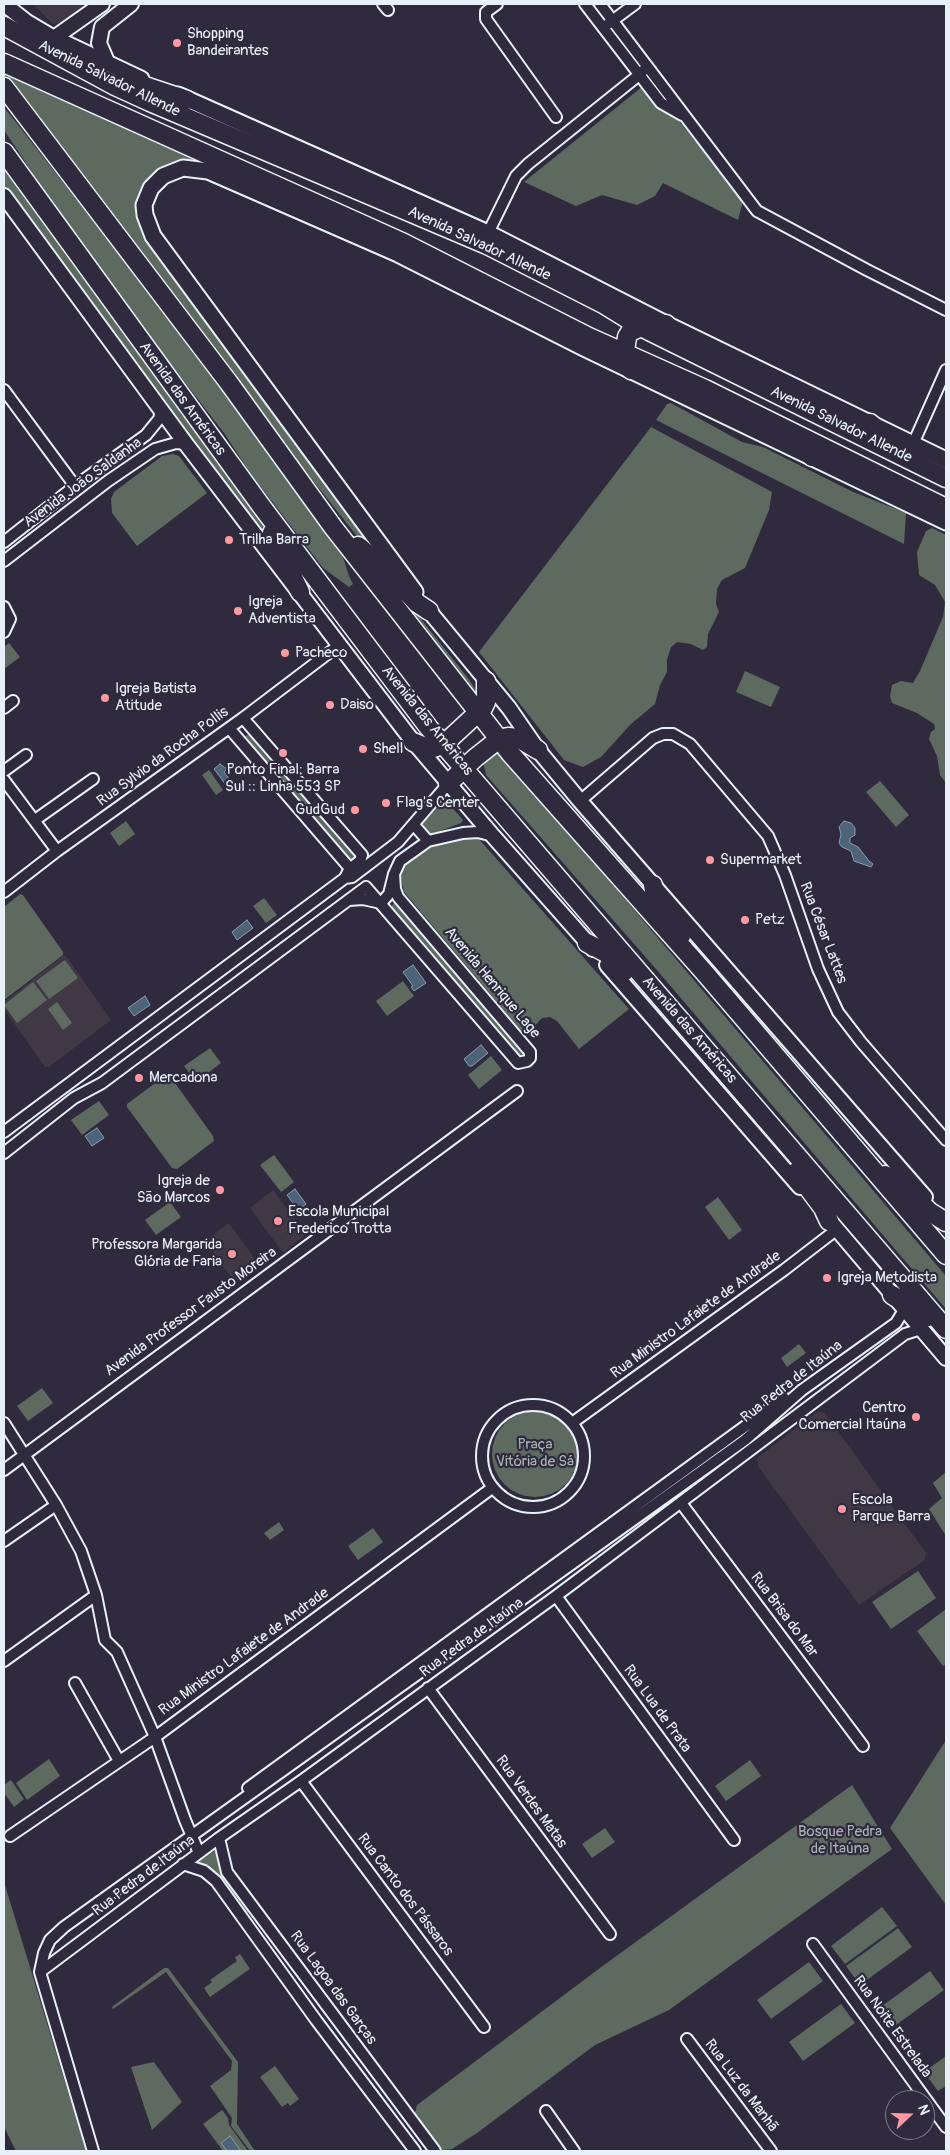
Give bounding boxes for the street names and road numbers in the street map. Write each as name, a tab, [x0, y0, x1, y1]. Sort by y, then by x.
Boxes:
street label: Avenida Salvador Allende	[35, 37, 183, 121]
street label: Avenida Salvador Allende	[405, 203, 553, 285]
street label: Avenida das Américas	[135, 339, 229, 459]
street label: Avenida Salvador Allende	[767, 383, 915, 467]
street label: Avenida João Saldanha	[21, 434, 145, 532]
street label: Avenida das Américas	[377, 663, 477, 779]
street label: Rua Sylvio da Rocha Pollis	[94, 703, 232, 811]
street label: Rua César Lattes	[795, 880, 851, 986]
street label: Avenida Henrique Lage	[440, 924, 544, 1042]
street label: Avenida das Américas	[638, 973, 740, 1087]
street label: Avenida Professor Fausto Moreira	[102, 1244, 280, 1380]
street label: Rua Ministro Lafaiete de Andrade	[608, 1247, 784, 1383]
street label: Rua Pedra de Itaúna	[738, 1337, 846, 1427]
street label: Rua Brisa do Mar	[746, 1569, 822, 1661]
street label: Rua Ministro Lafaiete de Andrade	[156, 1584, 332, 1720]
street label: Rua Pedra de Itaúna	[417, 1594, 527, 1682]
street label: Rua Lua de Prata	[619, 1662, 695, 1756]
street label: Rua Verdes Matas	[491, 1752, 571, 1852]
street label: Rua Canto dos Pássaros	[353, 1830, 457, 1960]
street label: Rua Pedra de Itaúna	[89, 1832, 199, 1920]
street label: Rua Lagoa das Garças	[286, 1928, 380, 2048]
street label: Rua Noite Estrelada	[849, 1972, 935, 2082]
street label: Rua Luz da Manhã	[700, 2036, 782, 2136]

